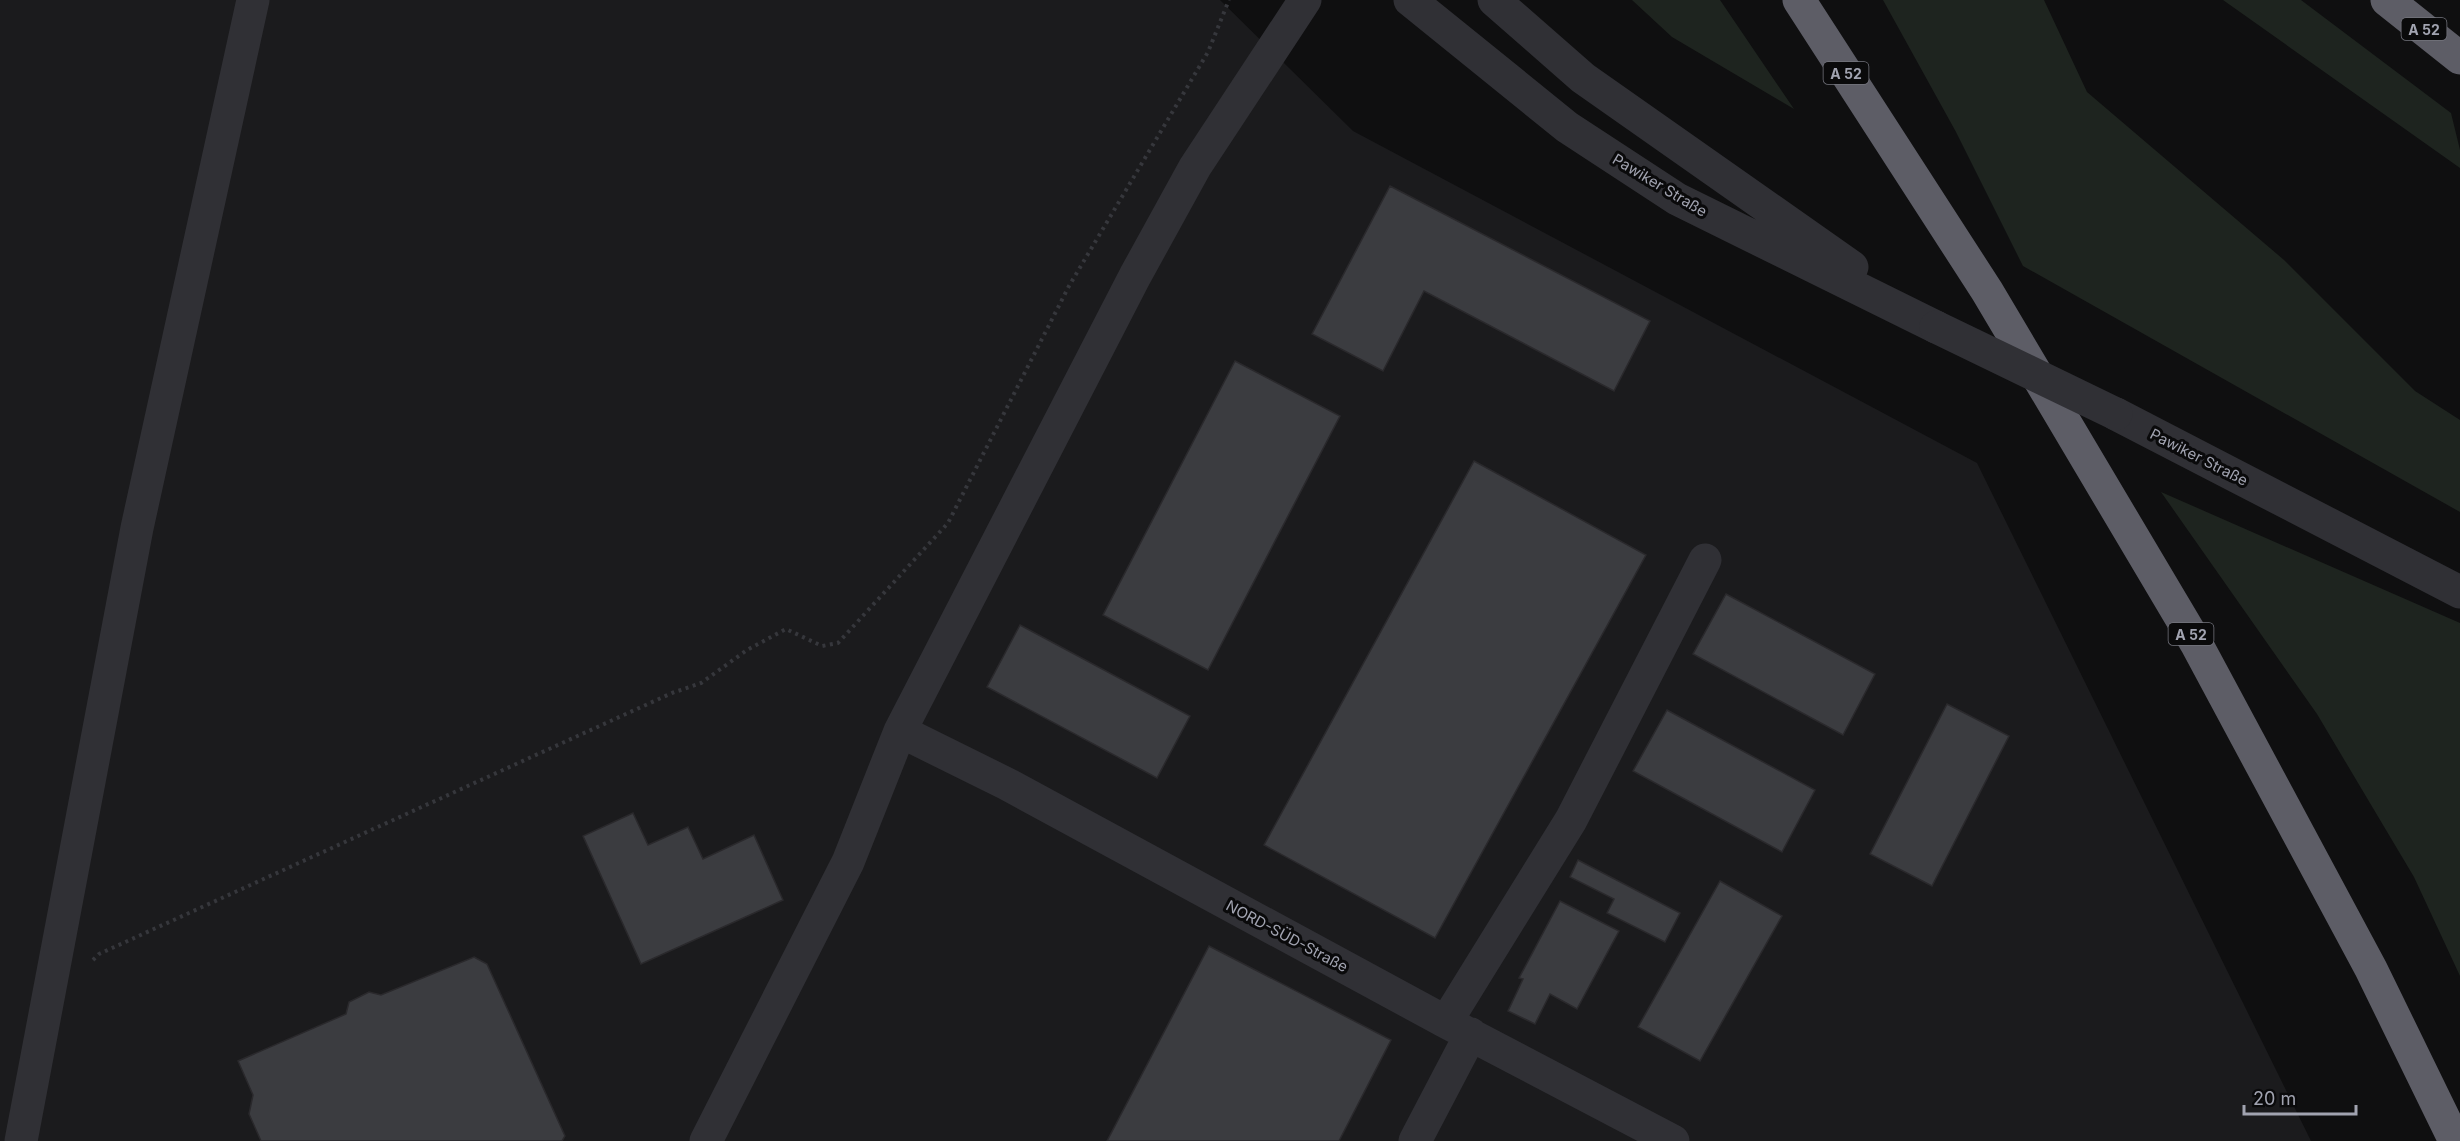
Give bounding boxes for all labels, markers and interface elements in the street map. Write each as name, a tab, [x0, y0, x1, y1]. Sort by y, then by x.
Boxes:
road number: A 52	[2402, 18, 2446, 40]
road number: A 52	[1824, 62, 1868, 84]
street label: Pawiker Straße	[1609, 149, 1711, 221]
street label: Pawiker Straße	[2147, 424, 2251, 490]
road number: A 52	[2168, 623, 2214, 645]
street label: NORD-SÜD-Straße	[1223, 896, 1351, 976]
scale bar	[2244, 1078, 2356, 1116]
text: 20 m	[2253, 1088, 2296, 1109]

